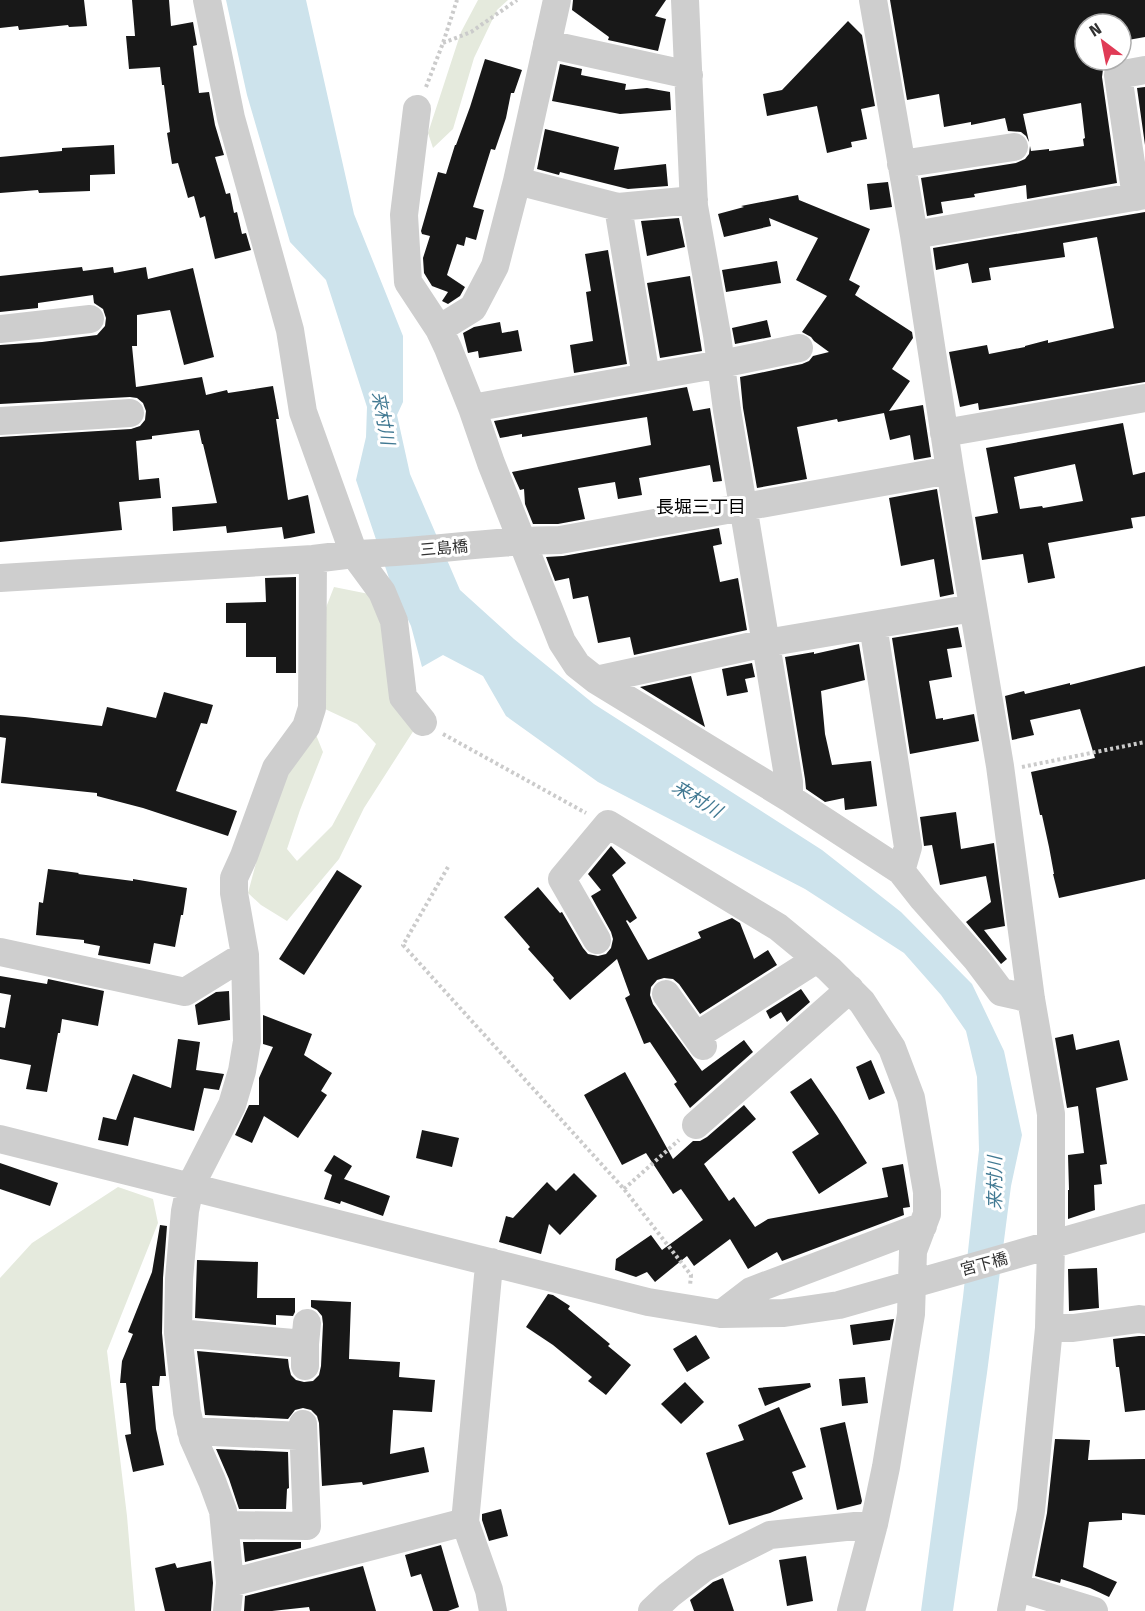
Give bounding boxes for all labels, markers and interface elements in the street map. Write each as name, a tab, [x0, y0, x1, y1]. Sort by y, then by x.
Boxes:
north arrow	[1073, 12, 1133, 72]
text: N	[1086, 19, 1105, 41]
water label: 来村川	[367, 389, 399, 449]
district label: 長堀三丁目	[656, 496, 746, 518]
street label: 三島橋	[419, 536, 469, 560]
water label: 来村川	[668, 776, 728, 823]
water label: 来村川	[984, 1154, 1006, 1210]
street label: 宮下橋	[958, 1249, 1010, 1279]

